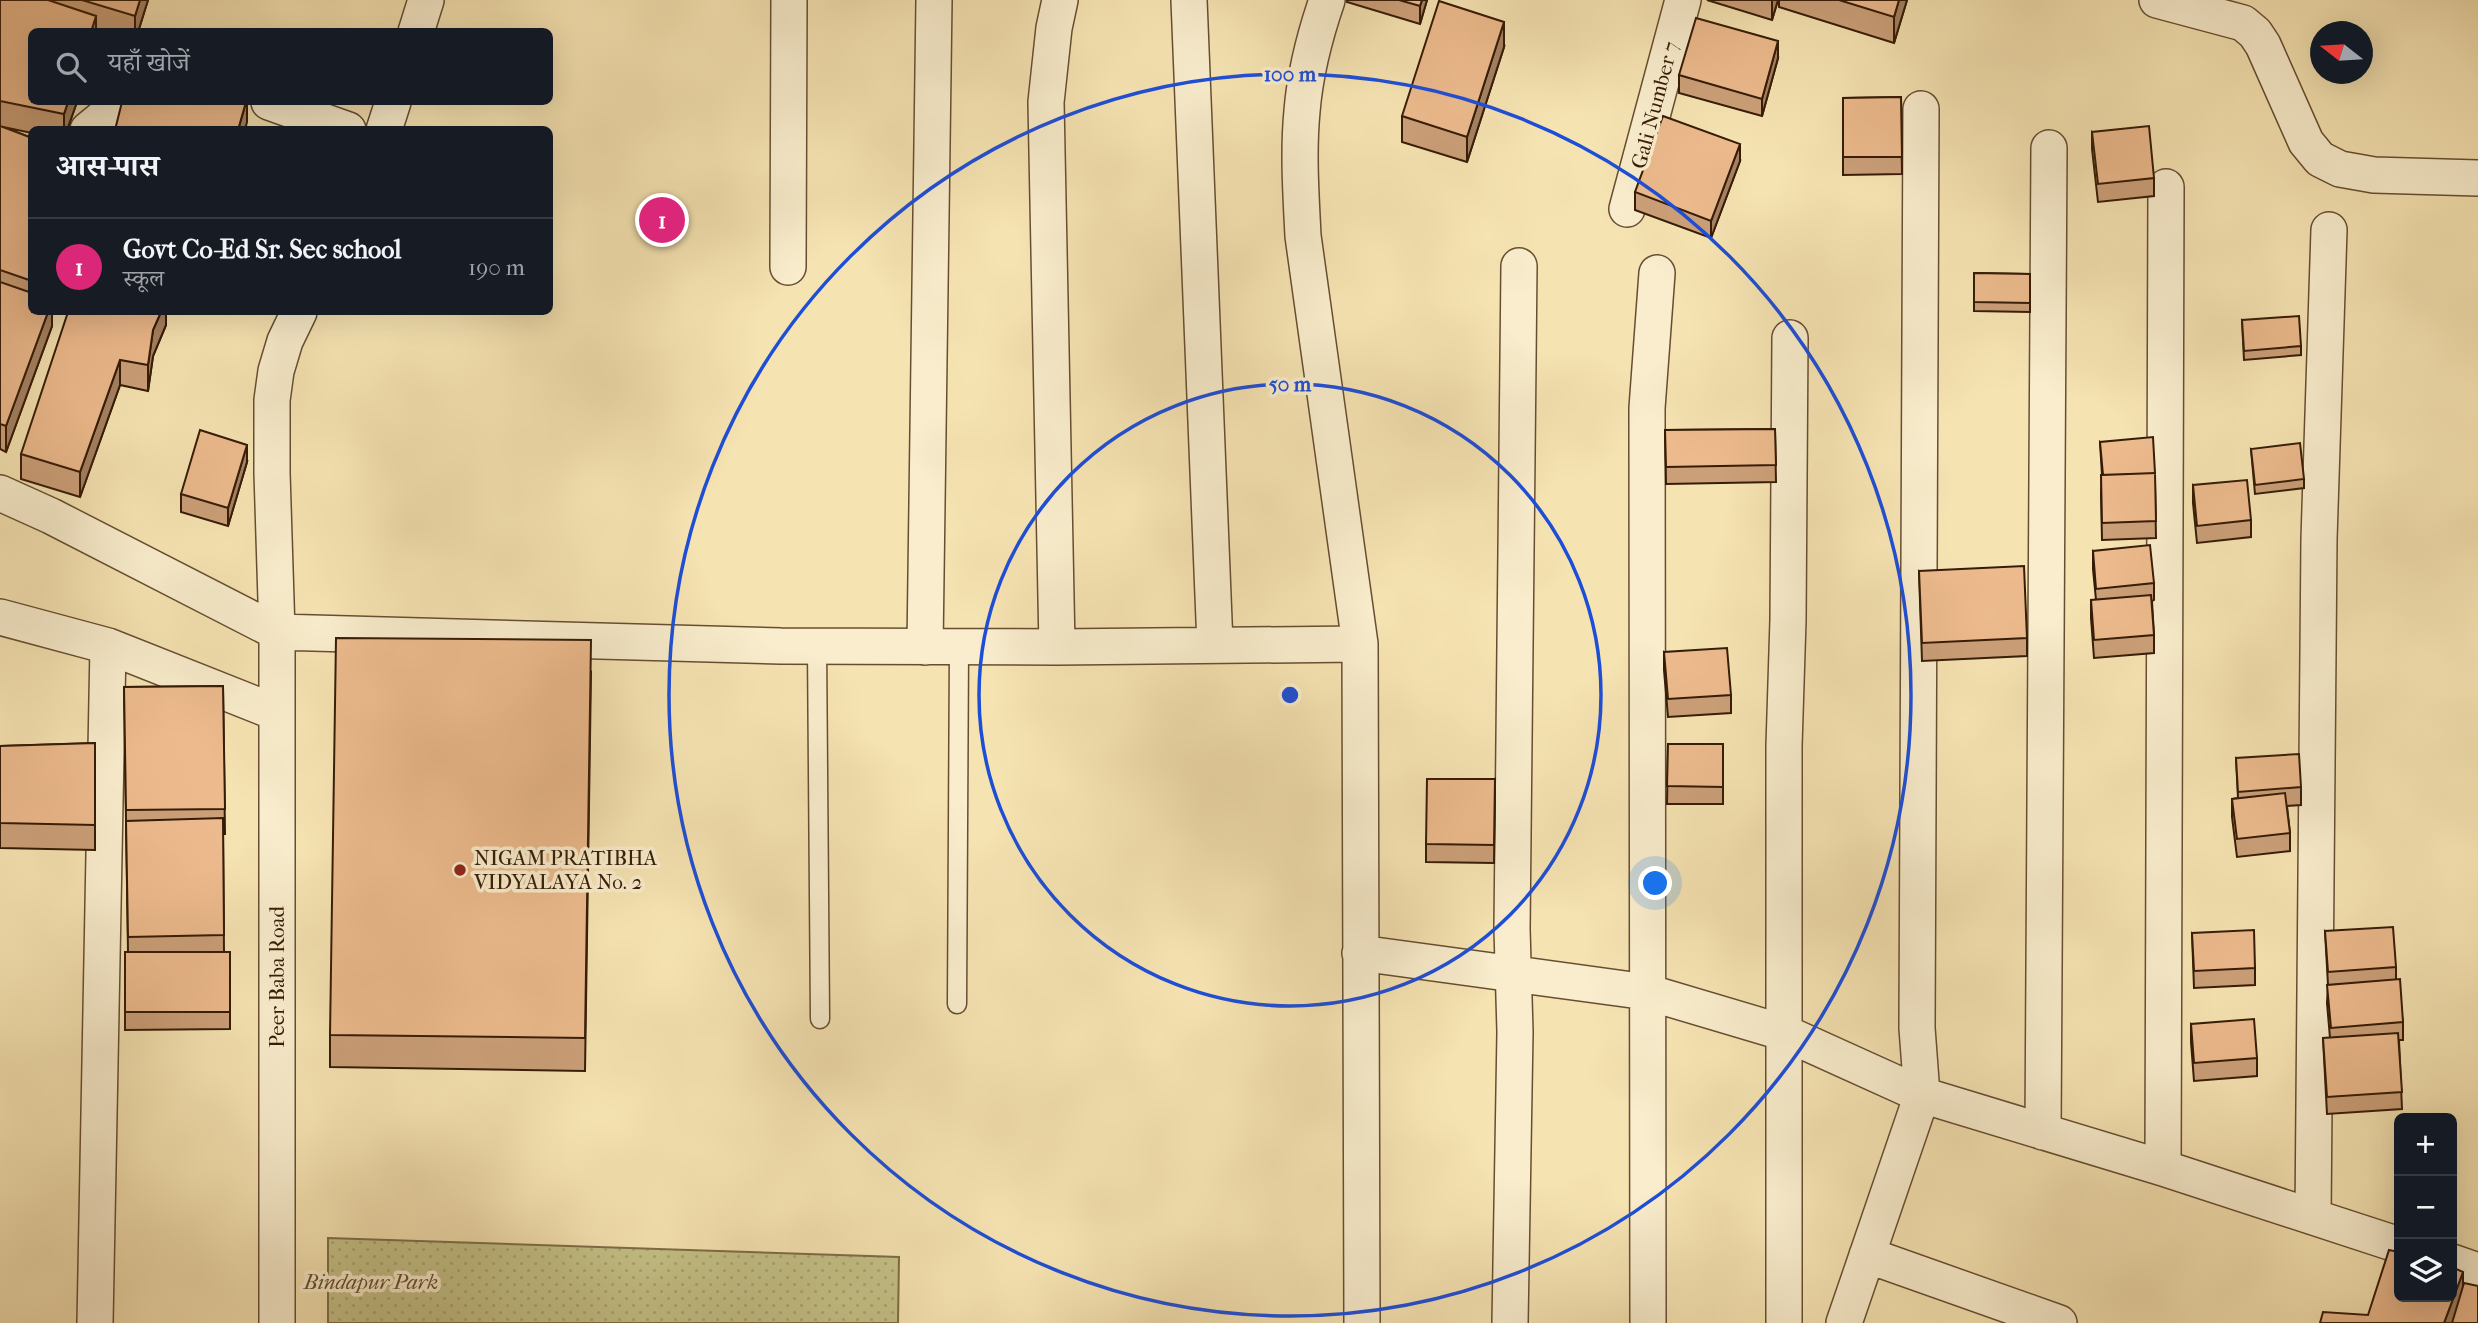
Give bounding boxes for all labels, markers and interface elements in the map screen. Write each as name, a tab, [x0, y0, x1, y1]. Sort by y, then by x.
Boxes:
north arrow	[2310, 21, 2373, 84]
search box	[28, 28, 553, 105]
street label: Gali Number 7	[1626, 39, 1684, 171]
text: यहाँ खोजें	[108, 47, 190, 78]
icon: search	[52, 48, 90, 86]
text: 100 m	[1264, 62, 1317, 86]
text: आस-पास	[56, 149, 159, 184]
pin: 1	[639, 194, 685, 246]
text: Govt Co-Ed Sr. Sec school	[123, 234, 401, 265]
text: 1	[75, 254, 83, 281]
text: 190 m	[468, 254, 525, 281]
text: स्कूल	[123, 265, 164, 292]
text: 50 m	[1269, 372, 1312, 396]
centre of rings	[1278, 683, 1302, 707]
place label: NIGAM PRATIBHA VIDYALAYA No. 2	[473, 846, 658, 894]
marker: NIGAM PRATIBHA VIDYALAYA No. 2	[452, 862, 468, 878]
your location	[1638, 866, 1672, 900]
street label: Peer Baba Road	[265, 906, 289, 1048]
map controls	[2394, 1113, 2457, 1302]
button: +	[2394, 1113, 2457, 1176]
button: −	[2394, 1176, 2457, 1239]
button: layers	[2394, 1239, 2457, 1302]
park label: Bindapur Park	[303, 1270, 438, 1294]

